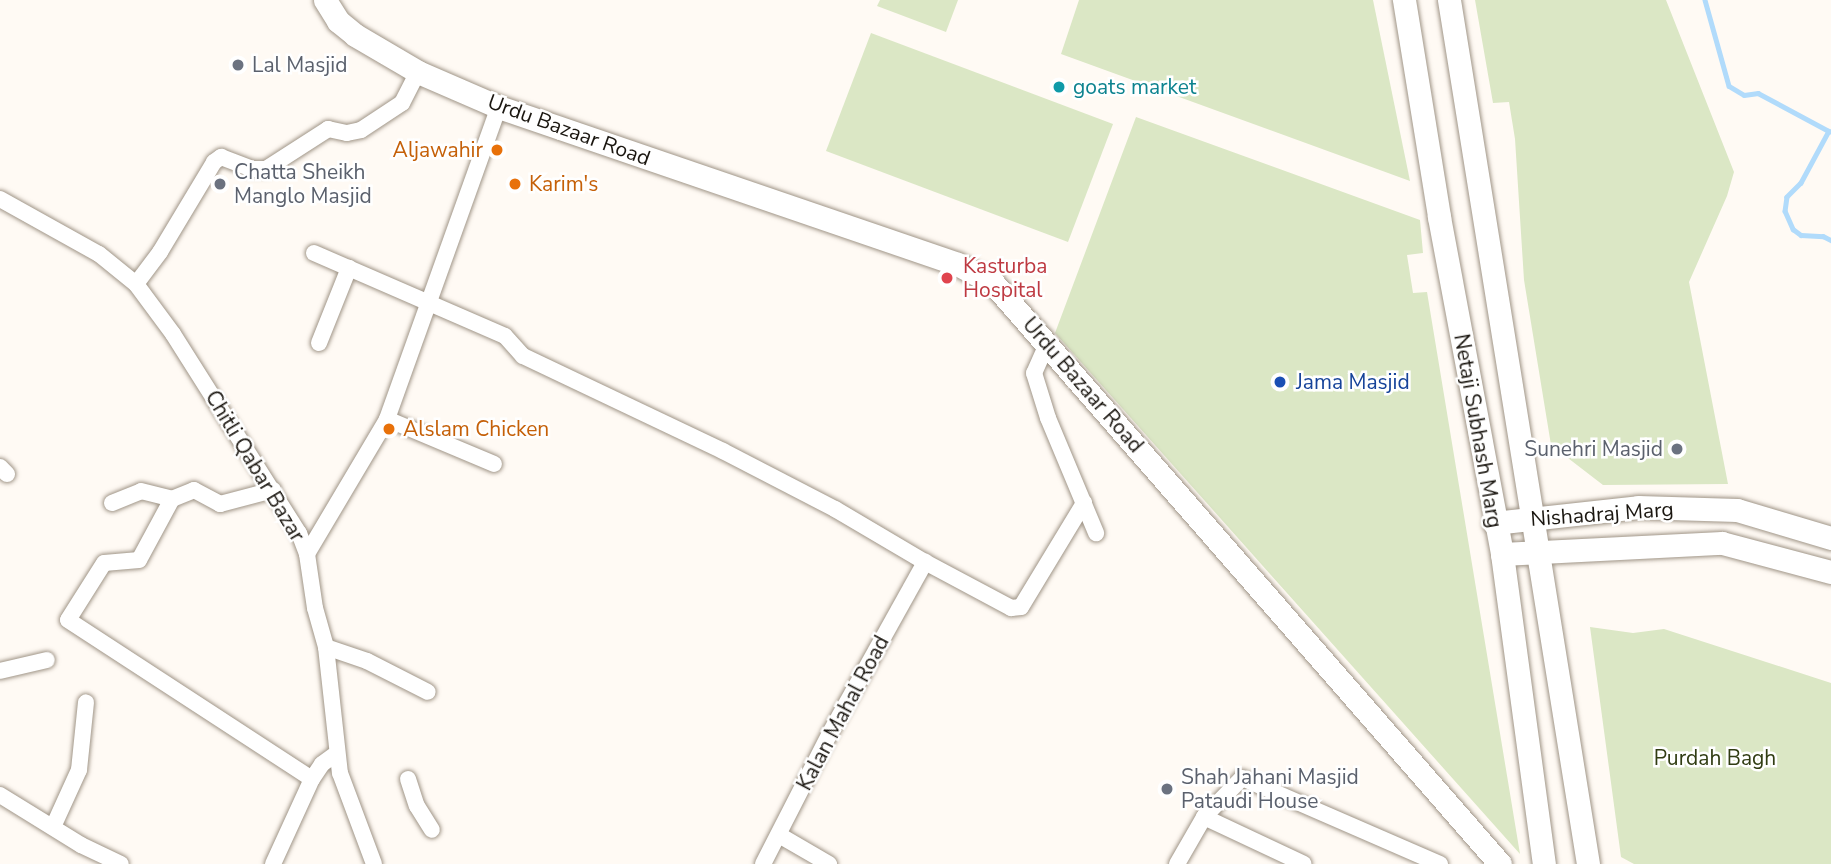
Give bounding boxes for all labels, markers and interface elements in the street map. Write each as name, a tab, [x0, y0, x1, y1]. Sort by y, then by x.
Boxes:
place label: Lal Masjid	[252, 52, 347, 78]
marker: Lal Masjid	[230, 57, 246, 73]
place label: goats market	[1073, 74, 1196, 100]
marker: goats market	[1051, 79, 1067, 95]
street label: Urdu Bazaar Road	[484, 89, 654, 171]
place label: Aljawahir	[393, 137, 483, 163]
marker: Aljawahir	[489, 142, 505, 158]
place label: Chatta Sheikh Manglo Masjid	[234, 159, 372, 209]
place label: Karim's	[529, 171, 598, 197]
marker: Chatta Sheikh Manglo Masjid	[212, 176, 228, 192]
marker: Karim's	[507, 176, 523, 192]
place label: Kasturba Hospital	[963, 253, 1047, 303]
marker: Kasturba Hospital	[937, 268, 957, 288]
street label: Urdu Bazaar Road	[1017, 312, 1149, 458]
street label: Netaji Subhash Marg	[1449, 332, 1507, 530]
place label: Jama Masjid	[1296, 369, 1410, 395]
marker: Jama Masjid	[1270, 372, 1290, 392]
street label: Chitli Qabar Bazar	[200, 386, 310, 546]
place label: Alslam Chicken	[403, 416, 549, 442]
marker: Alslam Chicken	[381, 421, 397, 437]
place label: Sunehri Masjid	[1524, 436, 1663, 462]
marker: Sunehri Masjid	[1669, 441, 1685, 457]
street label: Nishadraj Marg	[1530, 496, 1674, 532]
street label: Kalan Mahal Road	[792, 631, 894, 795]
park label: Purdah Bagh	[1654, 745, 1776, 771]
place label: Shah Jahani Masjid Pataudi House	[1181, 764, 1359, 814]
marker: Shah Jahani Masjid Pataudi House	[1159, 781, 1175, 797]

